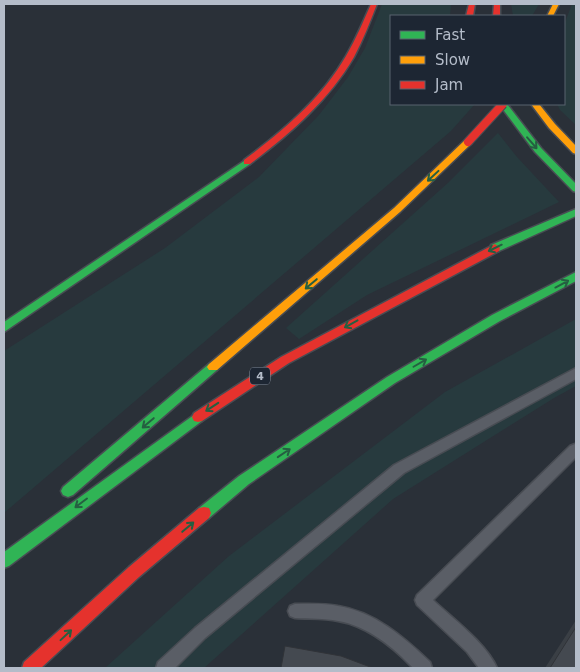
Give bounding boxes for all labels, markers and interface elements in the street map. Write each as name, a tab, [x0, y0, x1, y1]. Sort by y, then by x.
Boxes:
legend	[390, 15, 565, 105]
text: Fast	[435, 26, 465, 44]
text: Slow	[435, 51, 470, 69]
text: Jam	[434, 76, 463, 94]
one-way arrow	[526, 136, 538, 149]
one-way arrow	[427, 170, 440, 182]
one-way arrow	[488, 244, 503, 253]
one-way arrow	[305, 278, 318, 289]
one-way arrow	[554, 279, 569, 289]
one-way arrow	[345, 319, 359, 329]
one-way arrow	[412, 358, 426, 368]
road number: 4	[250, 368, 270, 384]
one-way arrow	[206, 403, 220, 413]
one-way arrow	[141, 417, 154, 428]
one-way arrow	[277, 448, 291, 458]
one-way arrow	[75, 497, 88, 508]
one-way arrow	[181, 522, 194, 533]
one-way arrow	[60, 629, 72, 641]

